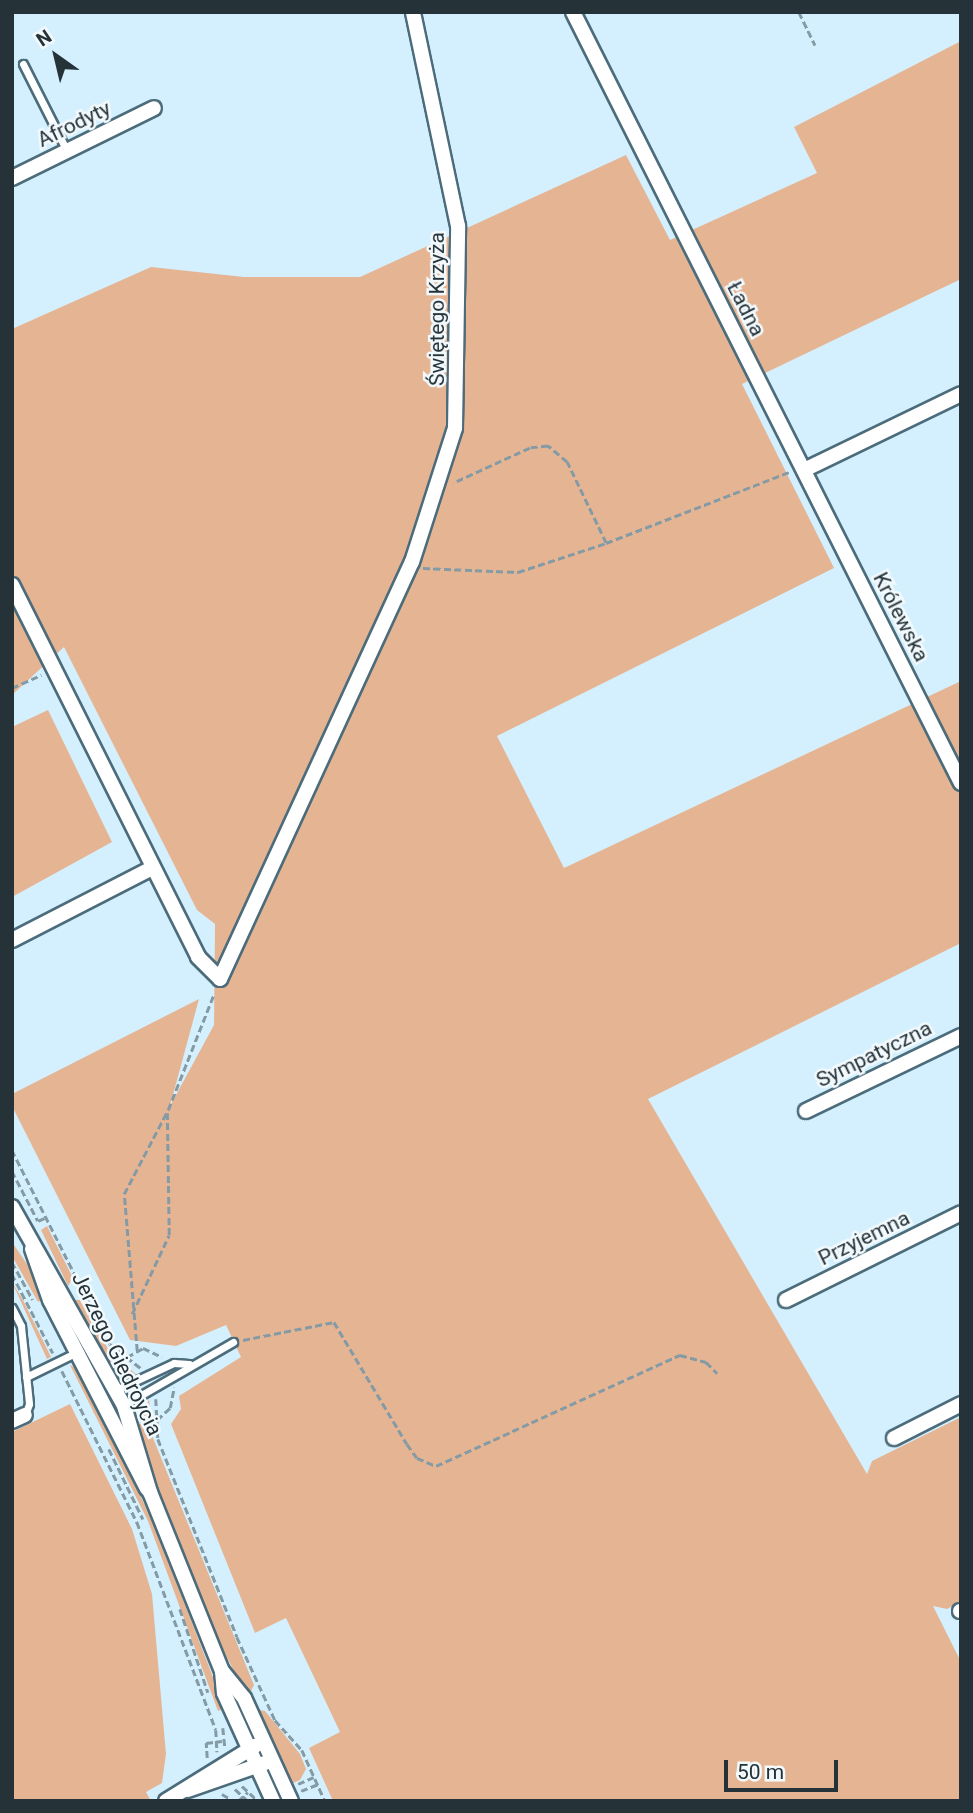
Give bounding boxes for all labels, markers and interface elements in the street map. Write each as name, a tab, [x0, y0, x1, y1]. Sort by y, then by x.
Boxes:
north arrow	[21, 21, 91, 91]
text: N	[32, 25, 56, 51]
street label: Afrodyty	[33, 95, 115, 153]
street label: Świętego Krzyża	[424, 232, 450, 386]
street label: Ładna	[722, 278, 770, 340]
street label: Królewska	[868, 568, 934, 666]
street label: Sympatyczna	[812, 1015, 936, 1093]
street label: Przyjemna	[814, 1205, 914, 1271]
street label: Jerzego Giedroycia	[67, 1268, 167, 1440]
scale bar	[728, 1746, 842, 1790]
text: 50 m	[737, 1760, 784, 1784]

